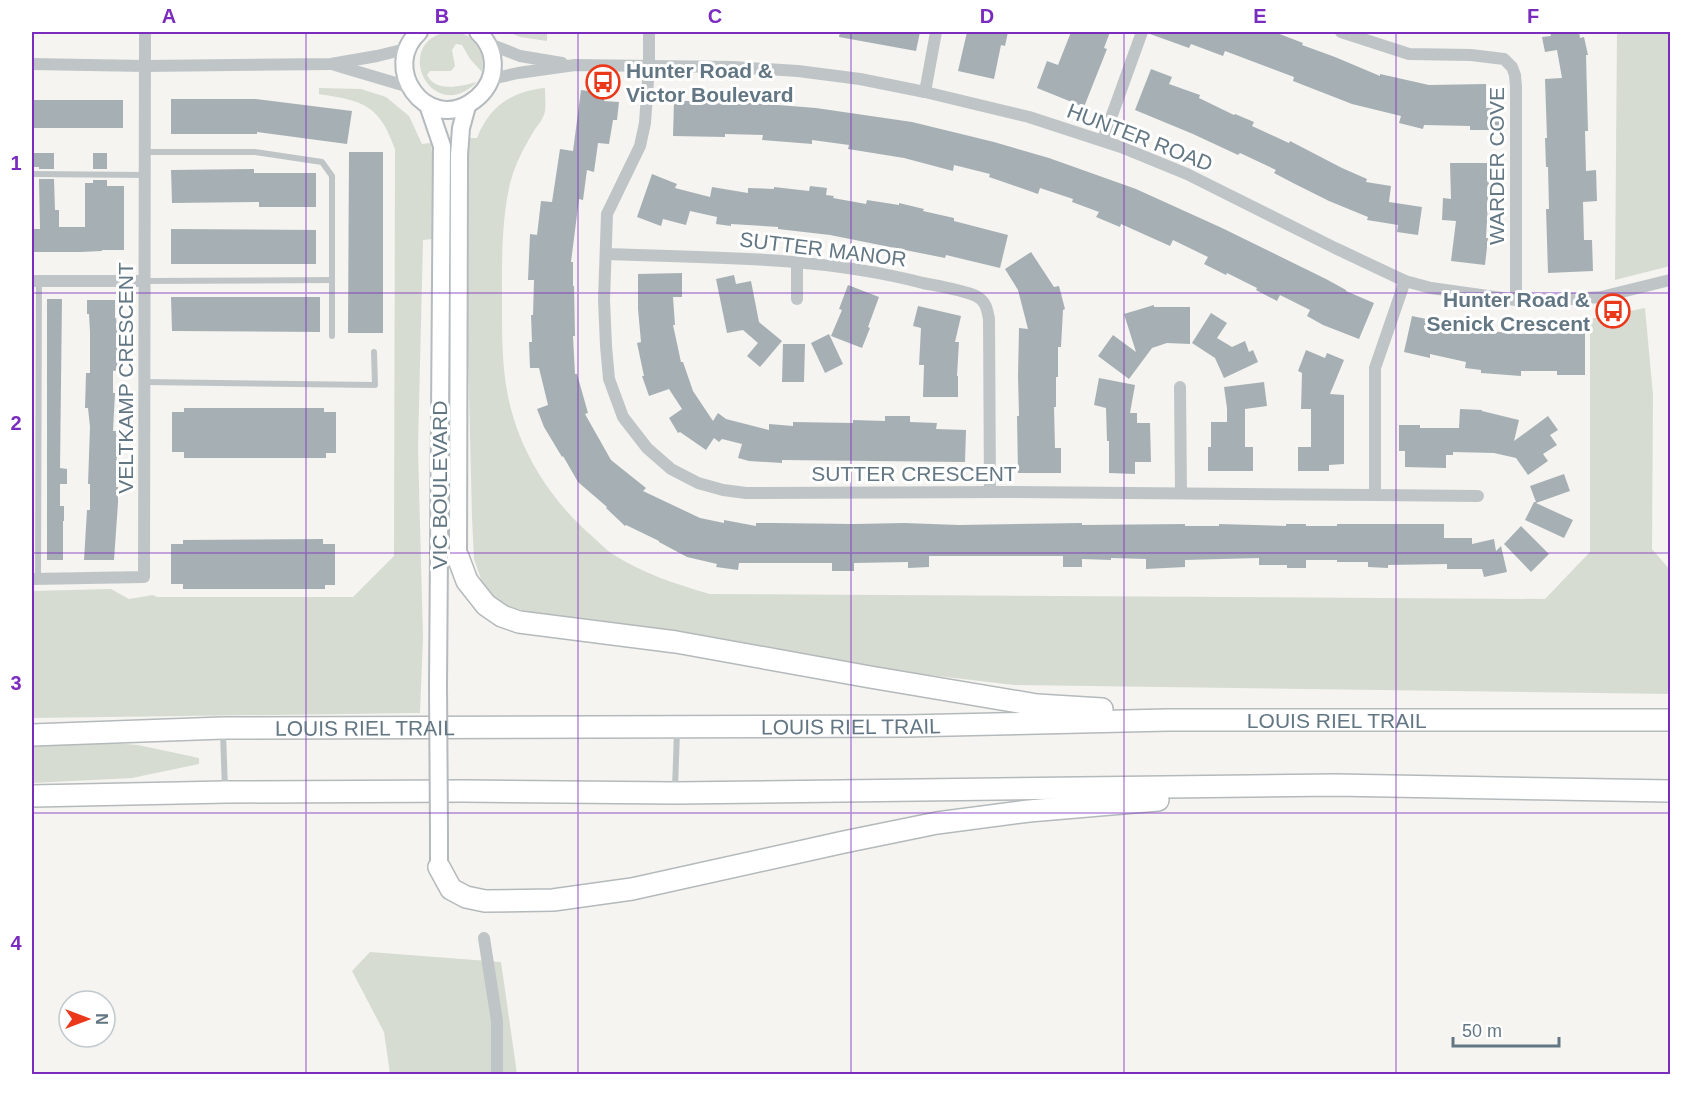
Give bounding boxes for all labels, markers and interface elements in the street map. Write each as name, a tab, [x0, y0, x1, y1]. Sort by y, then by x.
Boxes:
text: A	[162, 5, 176, 27]
text: B	[435, 5, 449, 27]
text: C	[708, 5, 722, 27]
text: D	[980, 5, 994, 27]
text: E	[1253, 5, 1267, 27]
text: F	[1527, 5, 1539, 27]
place label: Hunter Road & Victor Boulevard	[626, 59, 794, 106]
bus stop icon: Hunter Road & Victor Boulevard	[585, 64, 621, 100]
street label: WARDER COVE	[1485, 87, 1508, 245]
street label: HUNTER ROAD	[1064, 99, 1216, 175]
text: 1	[10, 152, 22, 174]
street label: SUTTER MANOR	[738, 227, 908, 271]
street label: VELTKAMP CRESCENT	[114, 262, 137, 494]
place label: Hunter Road & Senick Crescent	[1427, 288, 1590, 335]
bus stop icon: Hunter Road & Senick Crescent	[1595, 293, 1631, 329]
street label: VIC BOULEVARD	[428, 401, 451, 569]
text: 2	[10, 412, 22, 434]
street label: SUTTER CRESCENT	[811, 462, 1017, 485]
text: 3	[10, 672, 22, 694]
street label: LOUIS RIEL TRAIL	[1247, 709, 1427, 732]
street label: LOUIS RIEL TRAIL	[761, 714, 941, 738]
street label: LOUIS RIEL TRAIL	[275, 716, 455, 739]
text: 4	[10, 932, 22, 954]
north arrow	[57, 989, 117, 1049]
scale bar	[1453, 1010, 1560, 1048]
text: N	[93, 1013, 110, 1025]
text: 50 m	[1462, 1021, 1502, 1041]

